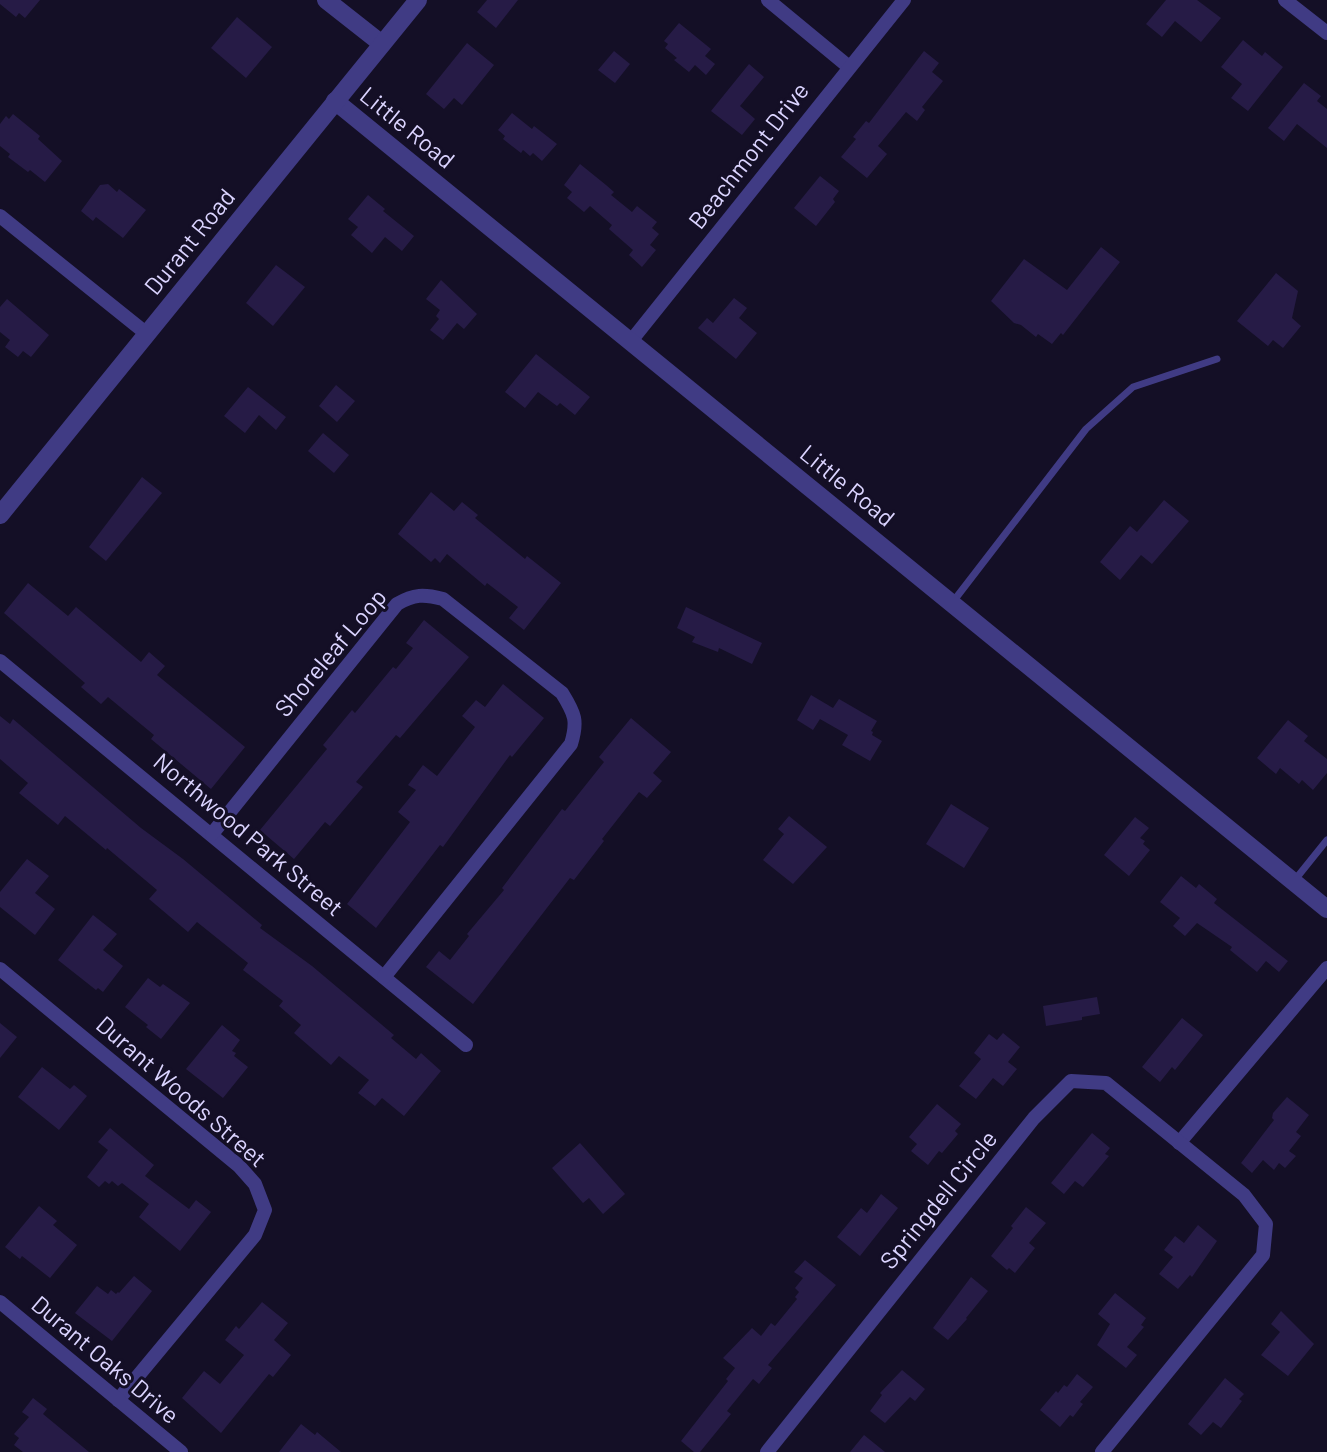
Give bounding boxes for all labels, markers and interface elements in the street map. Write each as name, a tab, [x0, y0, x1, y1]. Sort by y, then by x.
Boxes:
street label: Beachmont Drive	[682, 76, 814, 234]
street label: Little Road	[355, 80, 461, 174]
street label: Durant Road	[137, 182, 240, 300]
street label: Little Road	[795, 438, 901, 532]
street label: Shoreleaf Loop	[268, 582, 392, 722]
street label: Northwood Park Street	[148, 746, 350, 922]
street label: Durant Woods Street	[91, 1009, 273, 1173]
street label: Springdell Circle	[873, 1124, 1003, 1274]
street label: Durant Oaks Drive	[26, 1289, 186, 1429]

